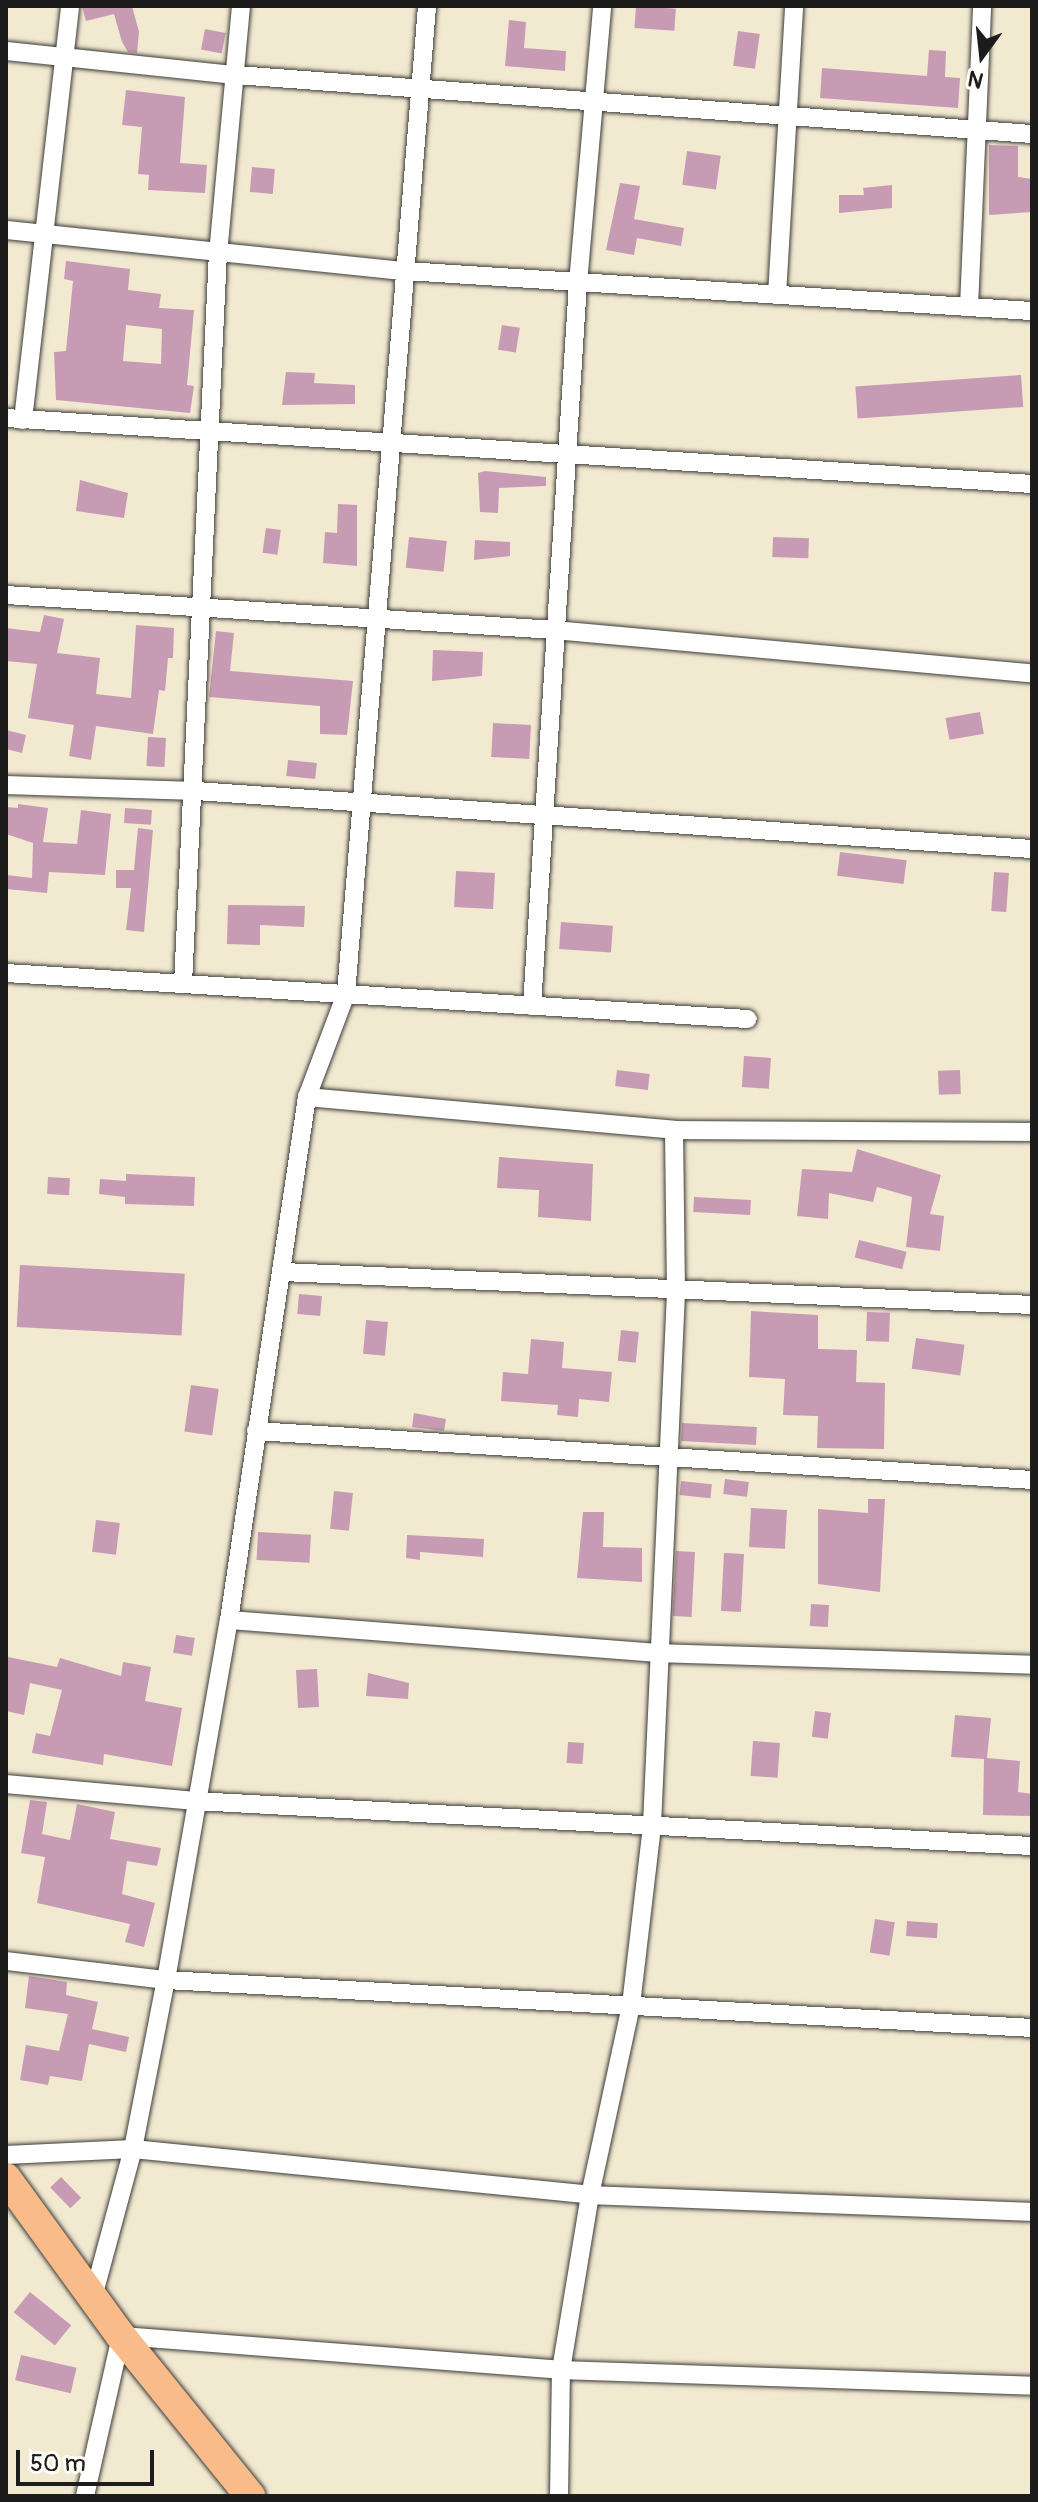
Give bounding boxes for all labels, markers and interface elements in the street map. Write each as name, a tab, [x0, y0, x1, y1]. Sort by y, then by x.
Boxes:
north arrow	[942, 16, 1022, 96]
text: N	[965, 64, 987, 95]
scale bar	[20, 2434, 158, 2484]
text: 50 m	[30, 2449, 86, 2478]

